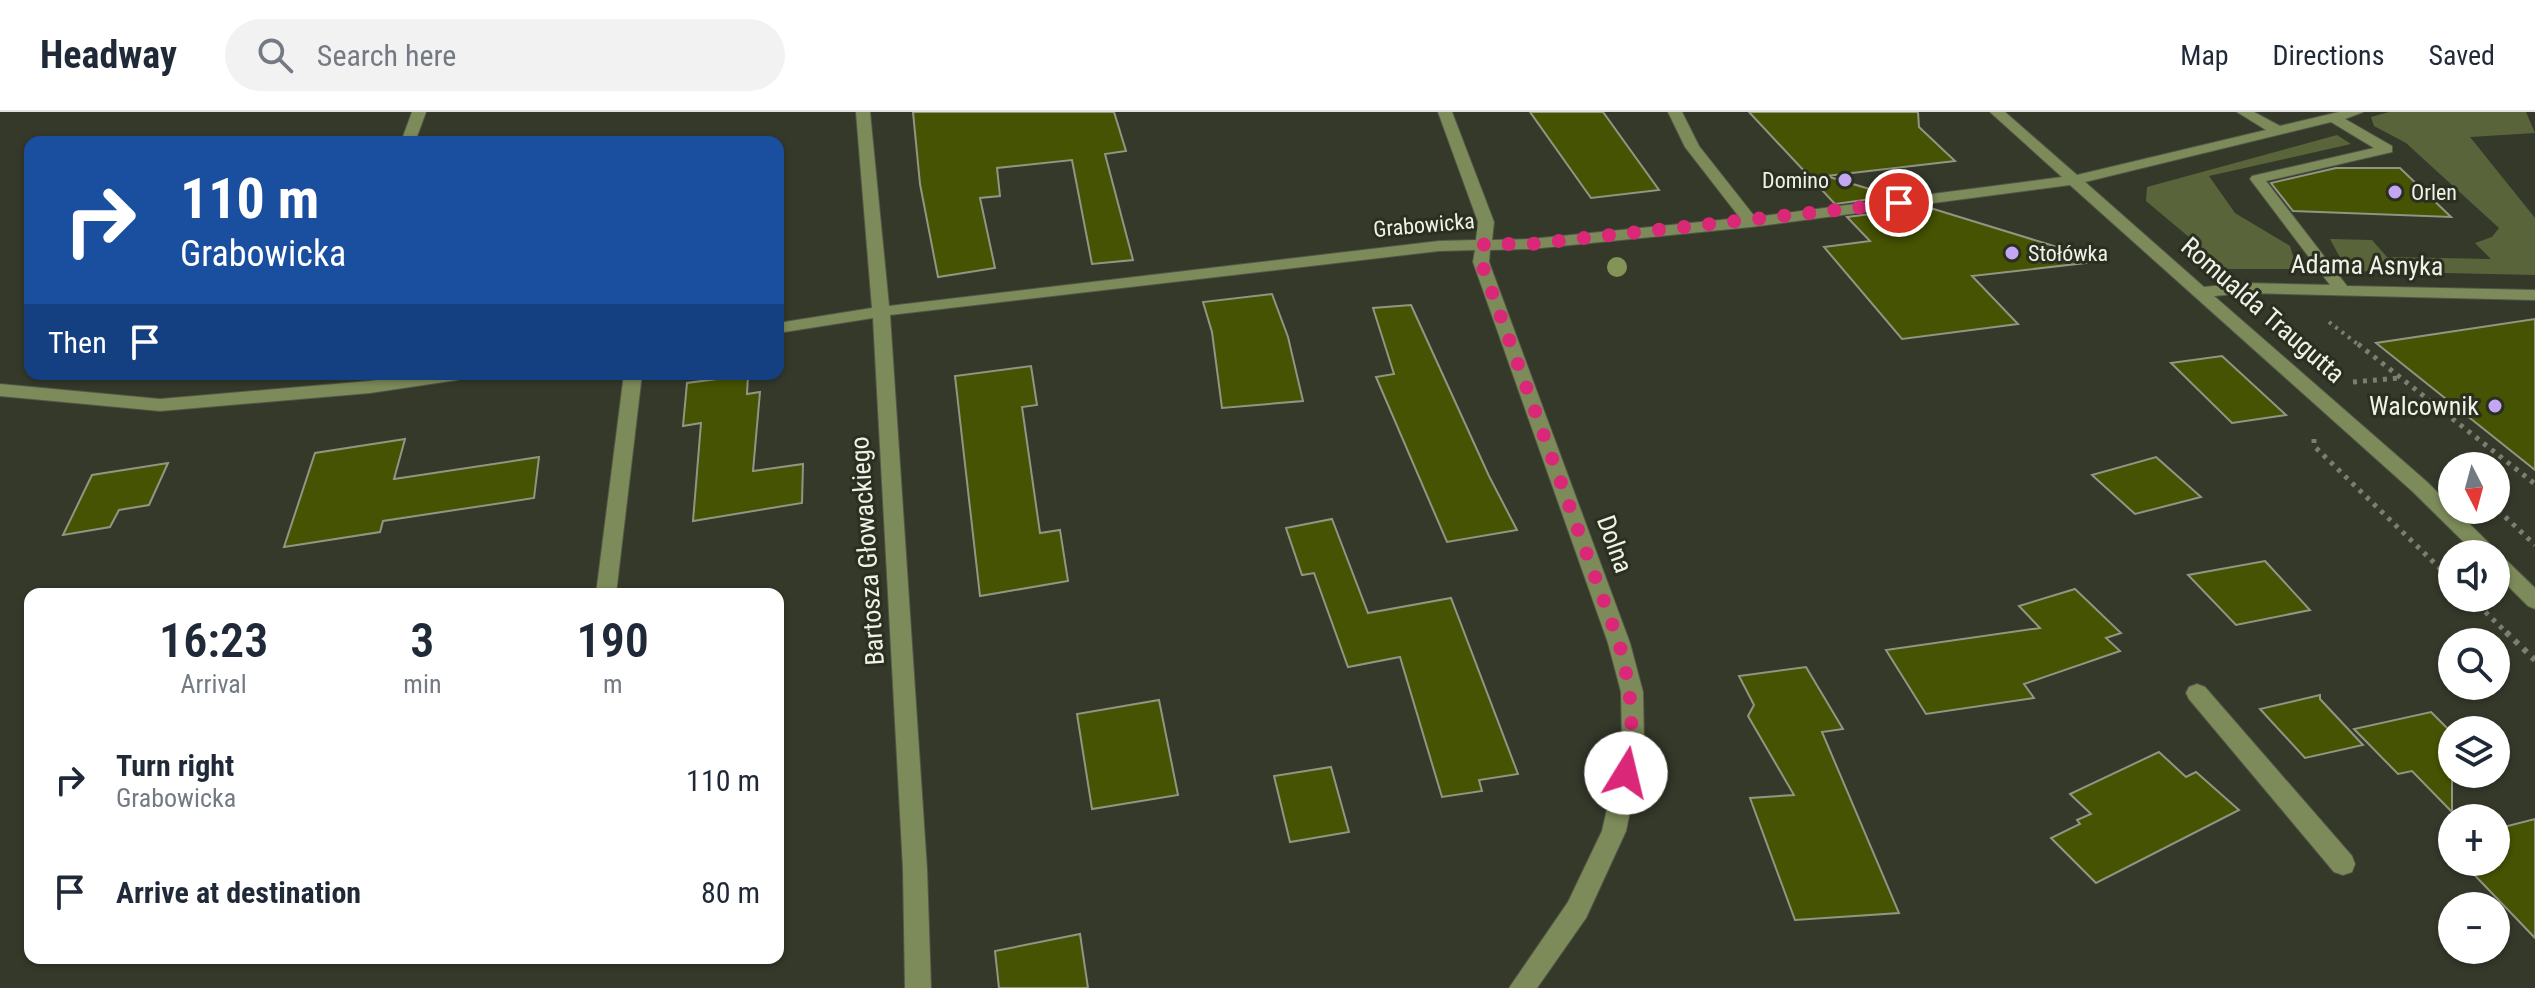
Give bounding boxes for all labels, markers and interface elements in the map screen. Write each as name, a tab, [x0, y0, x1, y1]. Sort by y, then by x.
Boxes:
search box	[225, 19, 785, 91]
text: Headway	[40, 33, 177, 77]
icon: search	[253, 33, 297, 77]
text: Search here	[317, 38, 456, 73]
text: Map	[2180, 39, 2229, 72]
text: Directions	[2273, 39, 2384, 72]
text: Saved	[2428, 39, 2495, 72]
text: 110 m	[180, 166, 319, 232]
icon: right	[48, 168, 152, 272]
place label: Domino	[1762, 168, 1829, 193]
pin	[1865, 169, 1933, 237]
marker: Domino	[1836, 171, 1854, 189]
place label: Orlen	[2411, 180, 2457, 205]
icon: arrive	[1877, 181, 1921, 225]
marker: Orlen	[2386, 183, 2404, 201]
street label: Grabowicka	[1372, 208, 1476, 242]
street label: Romualda Traugutta	[2175, 231, 2351, 389]
text: Grabowicka	[180, 233, 346, 275]
place label: Stołówka	[2028, 241, 2108, 266]
marker: Stołówka	[2003, 244, 2021, 262]
street label: Adama Asnyka	[2290, 249, 2444, 281]
icon: arrive	[123, 320, 167, 364]
text: Then	[48, 325, 107, 360]
place label: Walcownik	[2369, 391, 2479, 421]
marker: Walcownik	[2486, 397, 2504, 415]
street label: Bartosza Głowackiego	[844, 436, 890, 666]
north arrow	[2438, 452, 2510, 524]
map controls	[2438, 452, 2510, 964]
street label: Dolna	[1591, 511, 1639, 577]
button: sound	[2438, 540, 2510, 612]
text: 16:23	[159, 612, 268, 669]
text: 3	[410, 612, 434, 669]
text: 190	[577, 612, 649, 669]
button: search	[2438, 628, 2510, 700]
text: Arrival	[181, 669, 247, 699]
text: min	[403, 669, 441, 699]
text: m	[603, 669, 623, 699]
button: layers	[2438, 716, 2510, 788]
position arrow	[1584, 731, 1668, 815]
text: Turn right	[116, 748, 234, 783]
icon: right	[48, 758, 92, 802]
text: 110 m	[686, 763, 760, 798]
text: Grabowicka	[116, 783, 236, 813]
button: +	[2438, 804, 2510, 876]
icon: arrive	[48, 870, 92, 914]
text: Arrive at destination	[116, 875, 361, 910]
text: 80 m	[701, 875, 760, 910]
button: −	[2438, 892, 2510, 964]

